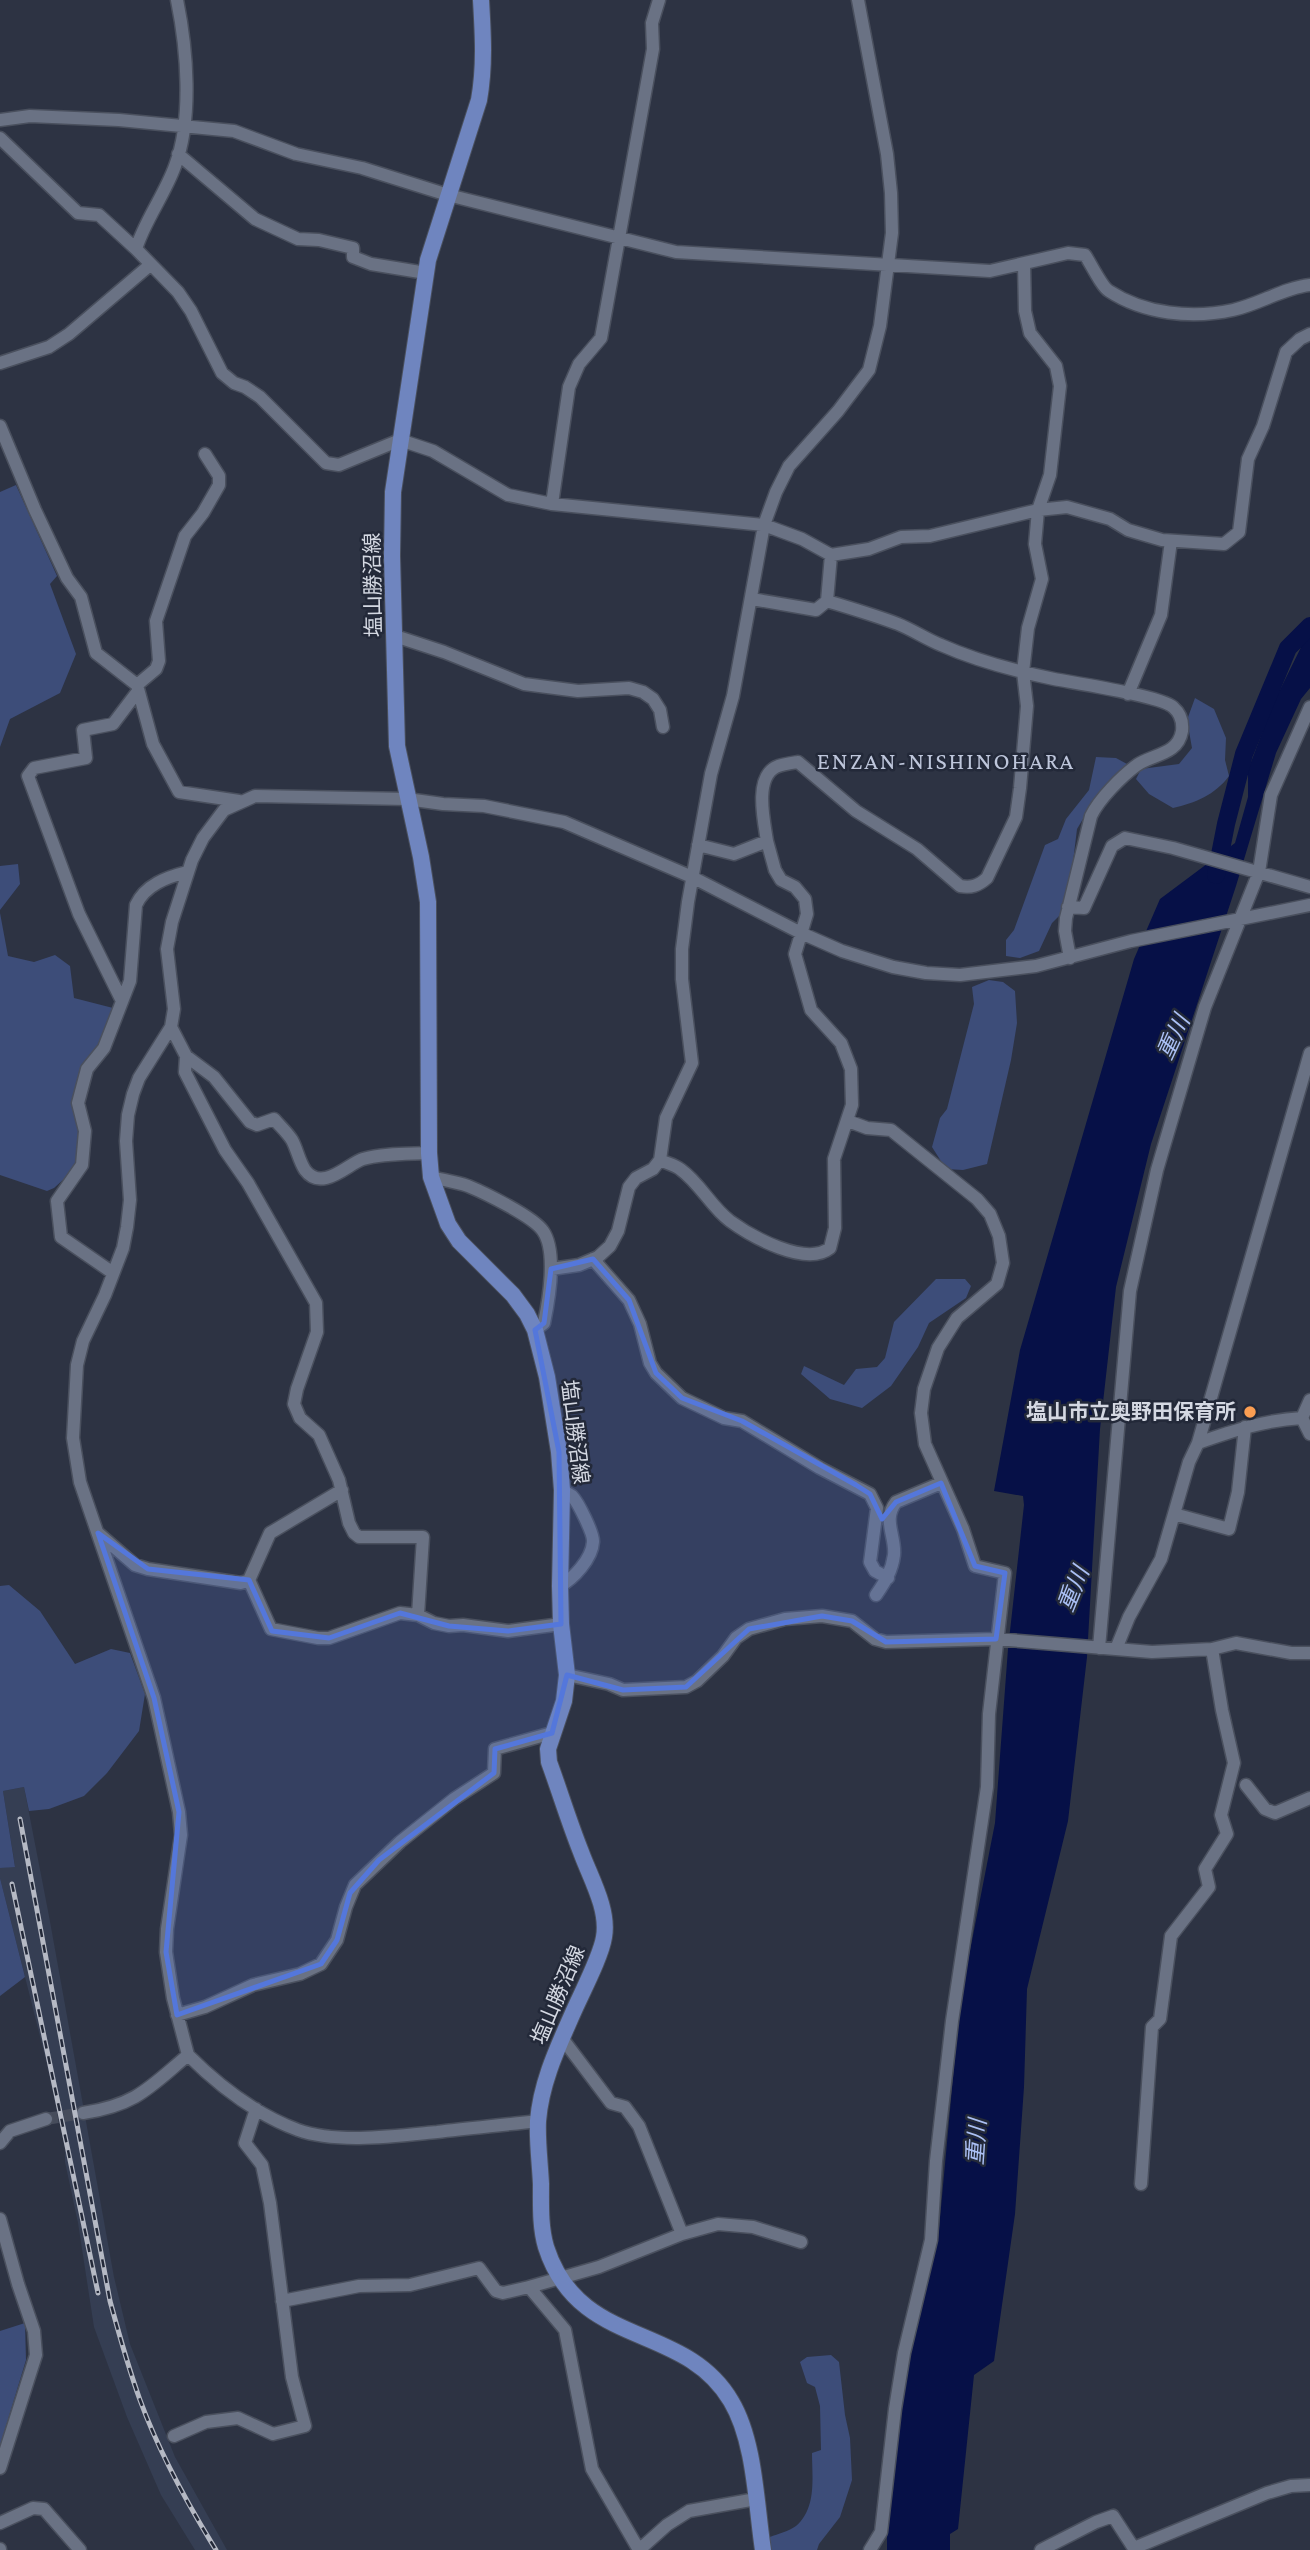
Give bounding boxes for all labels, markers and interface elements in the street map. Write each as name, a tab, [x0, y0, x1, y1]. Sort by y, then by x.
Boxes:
street label: 塩山勝沼線	[360, 532, 386, 638]
district label: ENZAN-NISHINOHARA	[817, 747, 1075, 774]
water label: 重川	[1151, 1008, 1196, 1063]
street label: 塩山勝沼線	[557, 1378, 593, 1486]
place label: 塩山市立奥野田保育所	[1026, 1400, 1236, 1424]
marker: 塩山市立奥野田保育所	[1242, 1404, 1258, 1420]
water label: 重川	[1052, 1560, 1095, 1615]
street label: 塩山勝沼線	[526, 1942, 590, 2048]
water label: 重川	[961, 2115, 991, 2166]

